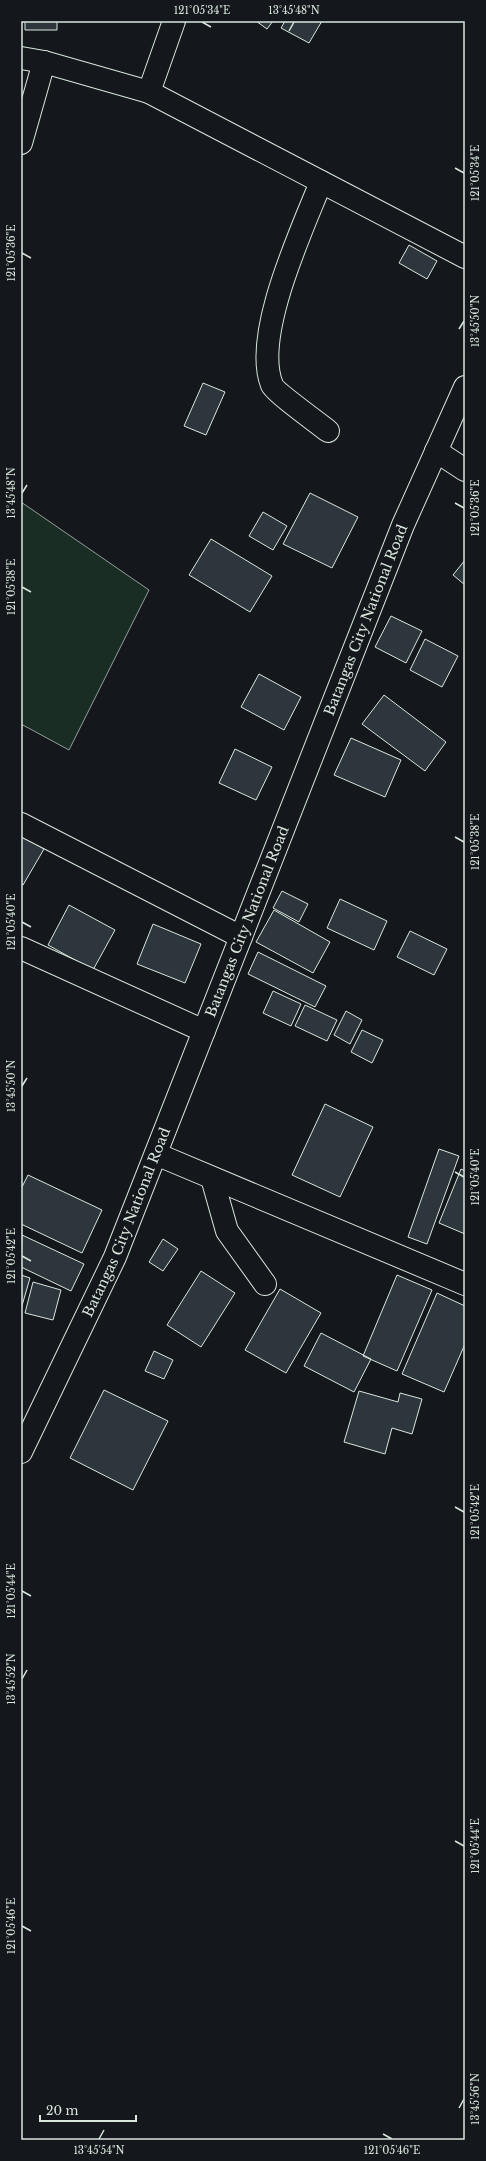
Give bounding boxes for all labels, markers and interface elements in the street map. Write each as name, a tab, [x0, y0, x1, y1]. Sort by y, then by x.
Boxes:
text: 121°05'34"E	[174, 4, 230, 17]
text: 13°45'48"N	[268, 4, 320, 17]
text: 121°05'34"E	[469, 145, 482, 201]
text: 121°05'36"E	[5, 224, 18, 282]
text: 13°45'50"N	[469, 295, 482, 347]
text: 13°45'48"N	[5, 467, 18, 519]
text: 121°05'36"E	[469, 479, 482, 537]
street label: Batangas City National Road	[320, 521, 412, 718]
text: 121°05'38"E	[5, 559, 18, 615]
text: 121°05'38"E	[469, 814, 482, 870]
street label: Batangas City National Road	[201, 823, 293, 1020]
text: 121°05'40"E	[5, 893, 18, 951]
text: 13°45'50"N	[5, 1060, 18, 1112]
street label: Batangas City National Road	[78, 1124, 174, 1320]
text: 121°05'40"E	[469, 1148, 482, 1206]
text: 121°05'42"E	[5, 1228, 18, 1284]
text: 121°05'42"E	[469, 1484, 482, 1540]
text: 121°05'44"E	[5, 1563, 18, 1619]
text: 13°45'52"N	[5, 1653, 18, 1705]
text: 121°05'44"E	[469, 1818, 482, 1874]
text: 121°05'46"E	[5, 1898, 18, 1954]
text: 13°45'56"N	[469, 2073, 482, 2125]
scale bar	[40, 2097, 136, 2123]
text: 20 m	[46, 2103, 78, 2118]
text: 13°45'54"N	[73, 2144, 125, 2157]
text: 121°05'46"E	[364, 2144, 420, 2157]

